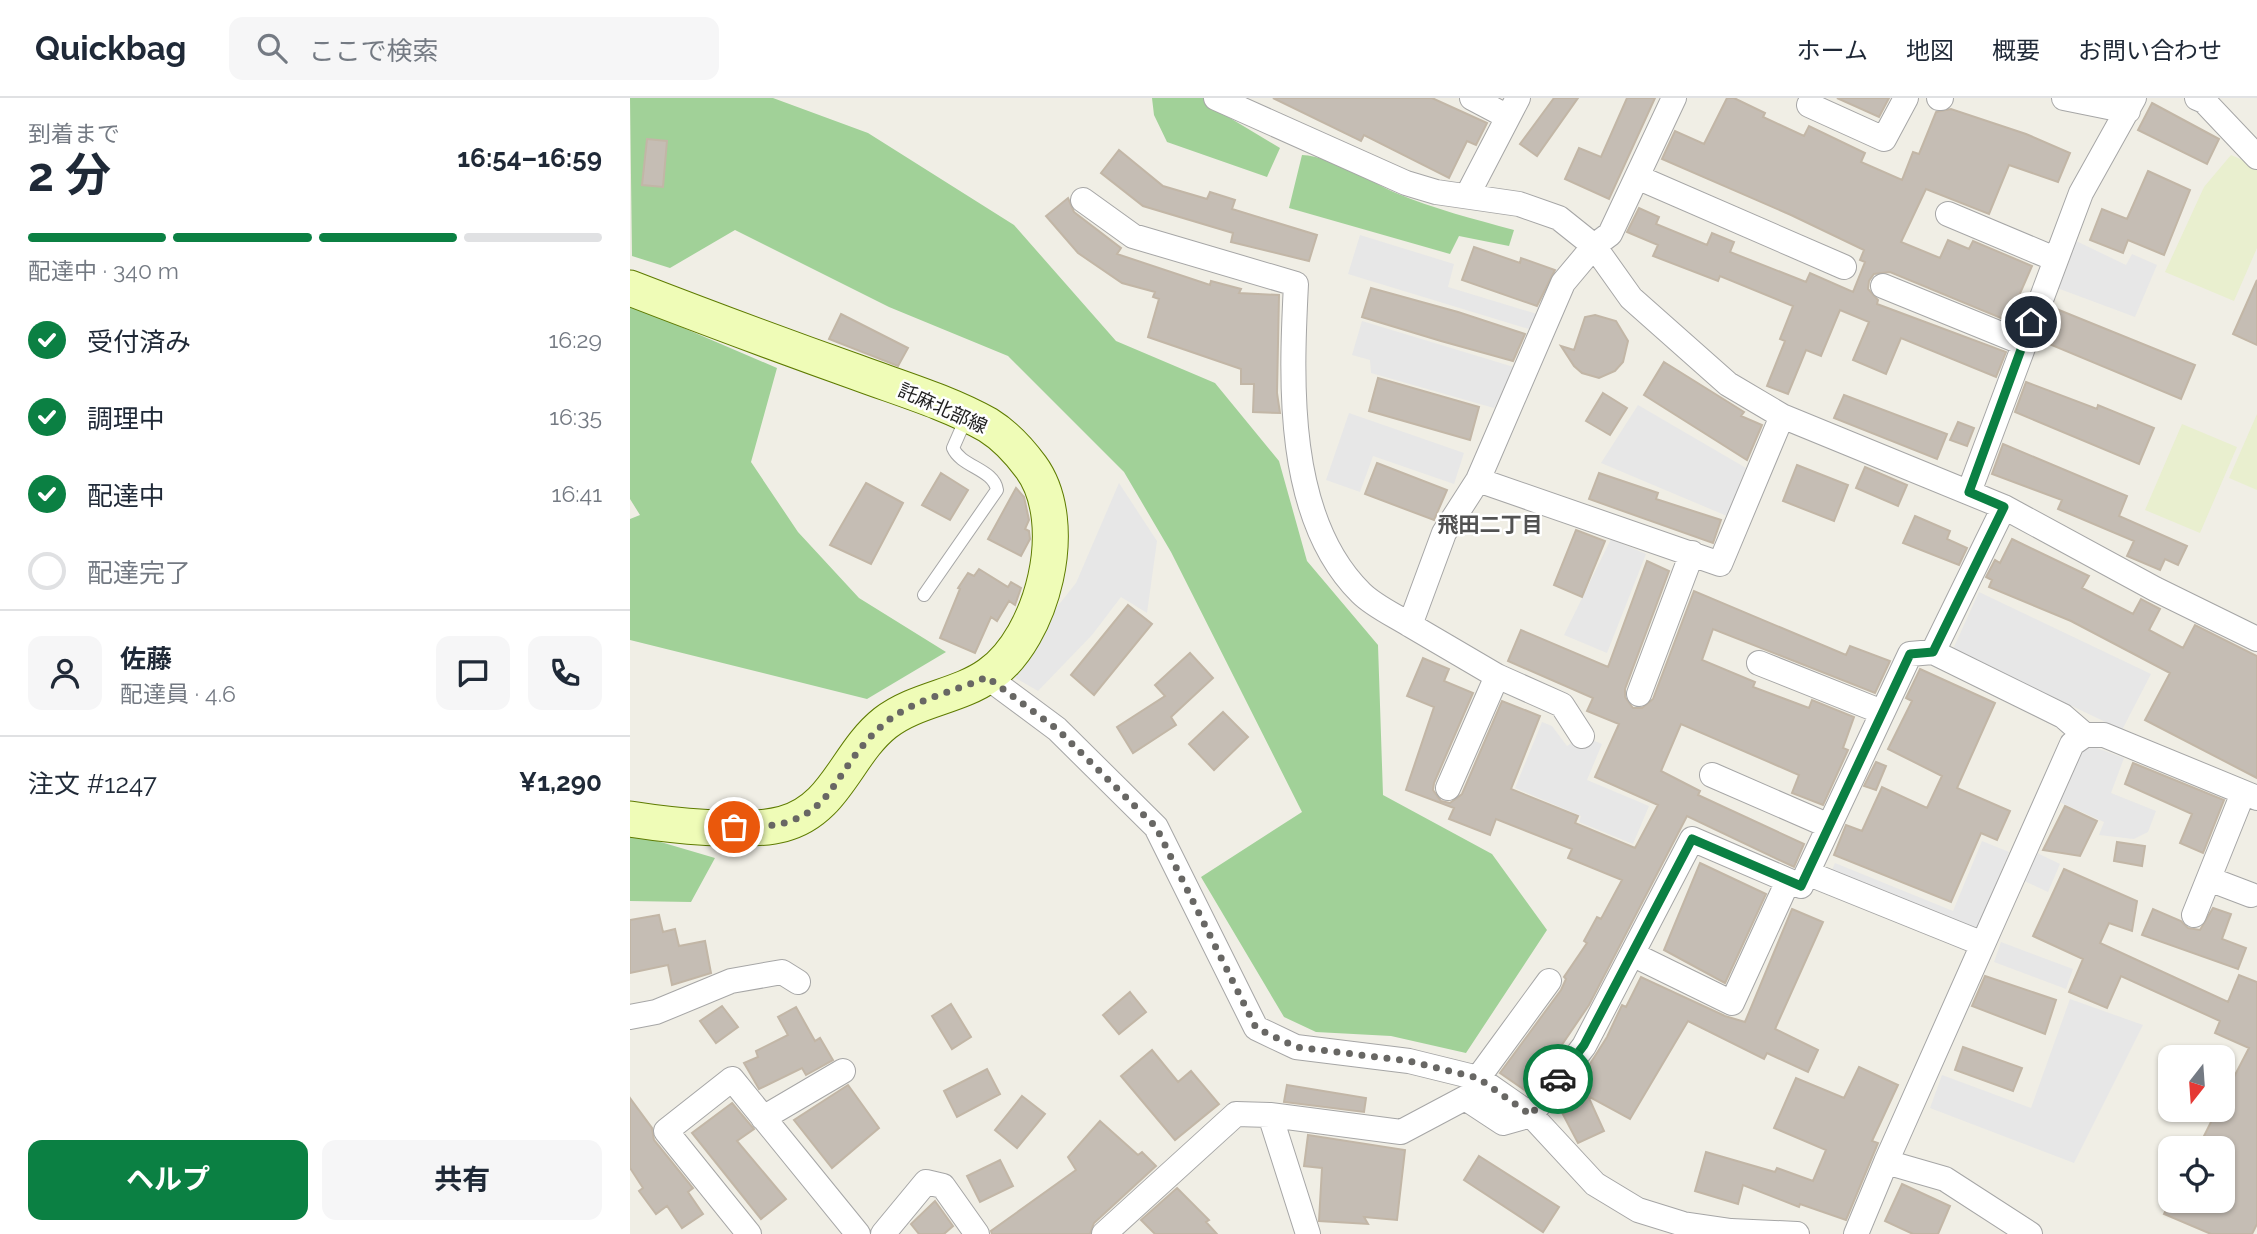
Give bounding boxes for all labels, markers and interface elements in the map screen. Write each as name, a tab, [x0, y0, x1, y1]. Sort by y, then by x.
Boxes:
search box	[229, 17, 719, 80]
text: Quickbag	[35, 29, 187, 68]
icon: search	[253, 29, 291, 67]
text: ここで検索	[309, 36, 439, 66]
text: ホーム	[1797, 36, 1868, 65]
text: 地図	[1906, 36, 1954, 65]
text: 概要	[1992, 36, 2040, 65]
text: お問い合わせ	[2078, 36, 2222, 65]
text: 到着まで	[28, 120, 120, 147]
text: 16:54–16:59	[457, 143, 602, 173]
text: 2 分	[28, 148, 111, 202]
text: 配達中 · 340 m	[28, 257, 179, 284]
pin	[2001, 292, 2061, 352]
icon: home	[2012, 303, 2050, 341]
icon: check	[28, 321, 66, 359]
text: 16:29	[549, 326, 602, 353]
text: 受付済み	[87, 327, 191, 357]
street label: 託麻北部線	[895, 379, 991, 437]
icon: check	[28, 398, 66, 436]
text: 16:35	[549, 403, 602, 430]
text: 調理中	[87, 404, 165, 434]
icon: check	[28, 475, 66, 513]
text: 16:41	[552, 480, 602, 507]
text: 配達中	[87, 481, 165, 511]
district label: 飛田二丁目	[1438, 512, 1543, 537]
text: 配達完了	[87, 558, 191, 588]
button: person	[28, 636, 102, 710]
button: chat	[436, 636, 510, 710]
button: phone	[528, 636, 602, 710]
text: 佐藤	[120, 644, 172, 674]
text: 配達員 · 4.6	[120, 680, 236, 707]
text: ¥1,290	[519, 767, 602, 797]
text: 注文 #1247	[28, 769, 157, 799]
pin	[704, 797, 764, 857]
icon: bag	[715, 808, 753, 846]
courier	[1523, 1044, 1593, 1114]
north arrow	[2158, 1045, 2235, 1122]
map controls	[2158, 1045, 2235, 1213]
icon: car	[1539, 1060, 1577, 1098]
button: locate	[2158, 1136, 2235, 1213]
button: ヘルプ	[28, 1140, 308, 1220]
button: 共有	[322, 1140, 602, 1220]

